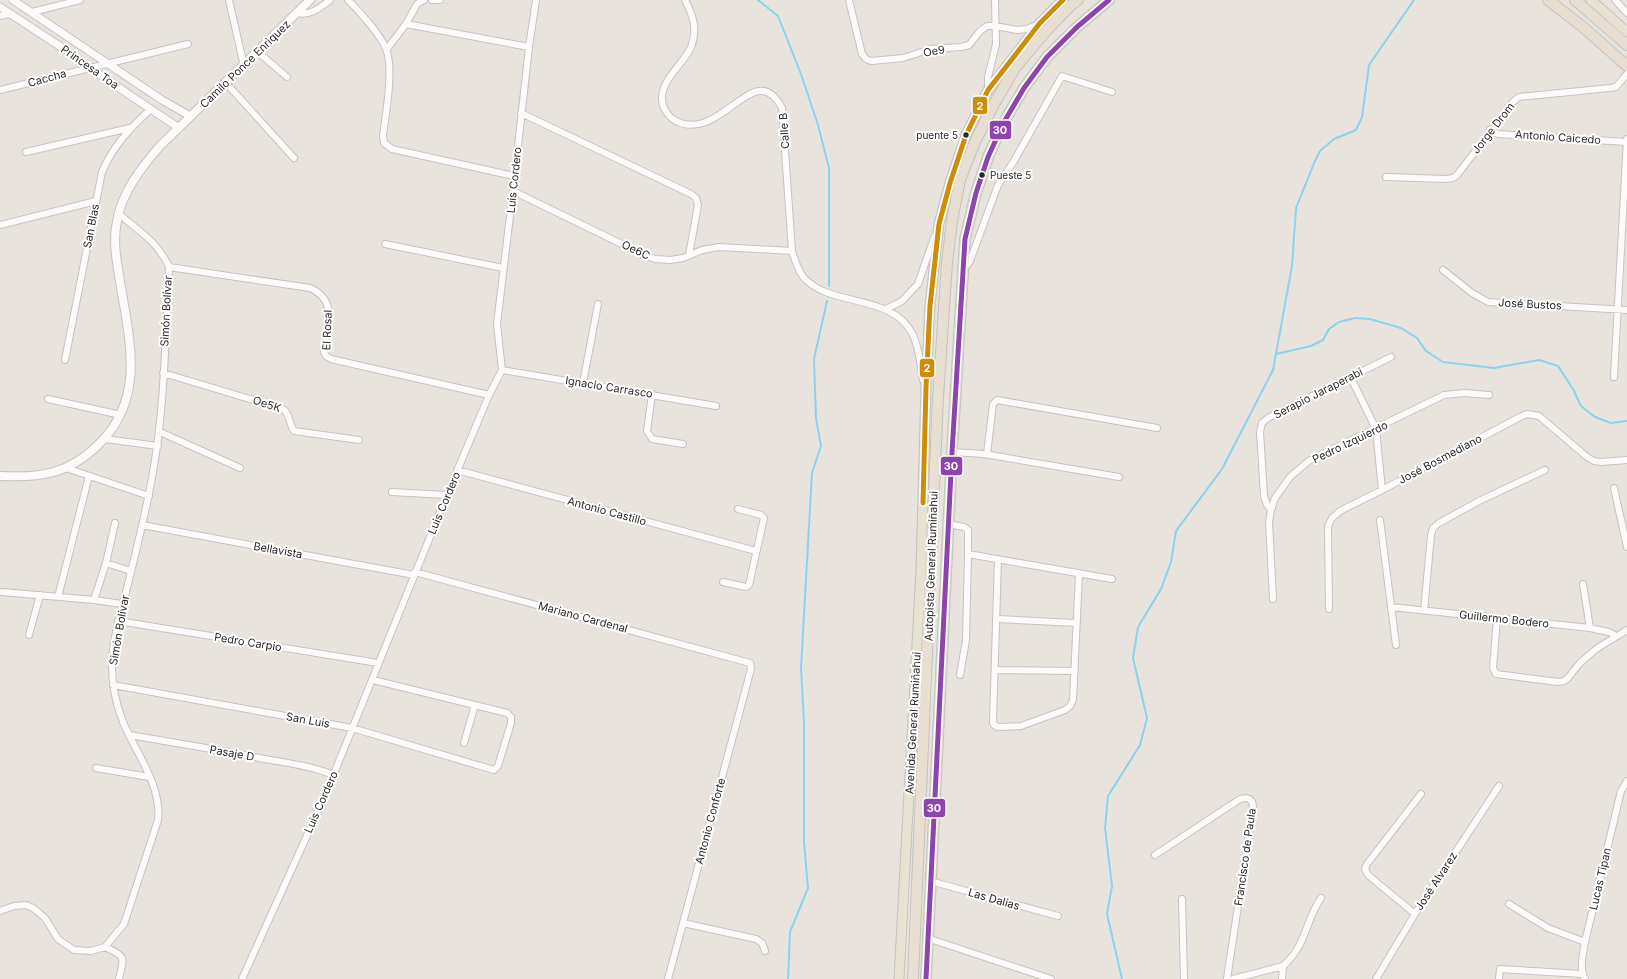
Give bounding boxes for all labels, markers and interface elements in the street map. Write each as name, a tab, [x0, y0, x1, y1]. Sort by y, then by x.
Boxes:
street label: Camilo Ponce Enrìquez	[197, 17, 293, 111]
street label: Princesa Toa	[58, 42, 122, 92]
street label: Oe9	[922, 42, 946, 60]
street label: Caccha	[26, 66, 68, 90]
line badge: 2	[972, 96, 988, 115]
text: 2	[977, 99, 984, 113]
street label: Jorge Drom	[1469, 100, 1517, 156]
street label: Calle B	[776, 112, 792, 150]
line badge: 30	[989, 120, 1012, 140]
text: 30	[993, 123, 1007, 137]
street label: Antonio Caicedo	[1515, 127, 1602, 147]
place label: puente 5	[916, 129, 958, 141]
marker: puente 5	[961, 130, 971, 140]
street label: Luis Cordero	[504, 146, 524, 214]
place label: Pueste 5	[990, 169, 1031, 181]
marker: Pueste 5	[977, 170, 987, 180]
street label: San Blas	[80, 203, 102, 249]
street label: Oe6C	[620, 237, 652, 263]
street label: Simón Bolívar	[157, 275, 175, 347]
street label: José Bustos	[1498, 295, 1562, 313]
street label: El Rosal	[319, 310, 335, 350]
line badge: 2	[919, 358, 935, 378]
text: 2	[924, 361, 931, 375]
street label: Serapio Jaraperabi	[1271, 364, 1365, 422]
street label: Ignacio Carrasco	[564, 373, 654, 401]
street label: Oe5K	[251, 393, 283, 415]
street label: Pedro Izquierdo	[1310, 418, 1390, 466]
street label: José Bosmediano	[1396, 431, 1484, 487]
line badge: 30	[940, 456, 963, 476]
text: 30	[944, 459, 958, 473]
street label: Luis Cordero	[425, 469, 464, 536]
street label: Autopista General Rumiñahui	[921, 491, 941, 641]
street label: Antonio Castillo	[566, 494, 648, 528]
street label: Bellavista	[252, 539, 304, 561]
street label: Simón Bolívar	[106, 594, 132, 666]
street label: Mariano Cardenal	[537, 598, 629, 636]
street label: Guillermo Bodero	[1458, 607, 1550, 631]
street label: Pedro Carpio	[213, 630, 283, 654]
street label: Avenida General Rumiñahui	[902, 652, 924, 794]
street label: San Luis	[285, 709, 331, 731]
street label: Pasaje D	[208, 742, 256, 764]
street label: Luis Cordero	[301, 768, 341, 835]
street label: Antonio Conforte	[692, 776, 728, 866]
line badge: 30	[923, 798, 946, 818]
text: 30	[927, 801, 941, 815]
street label: Francisco de Paula	[1231, 807, 1259, 907]
street label: Lucas Tipan	[1586, 846, 1614, 912]
street label: José Alvarez	[1412, 849, 1460, 913]
street label: Las Dalias	[967, 885, 1021, 913]

